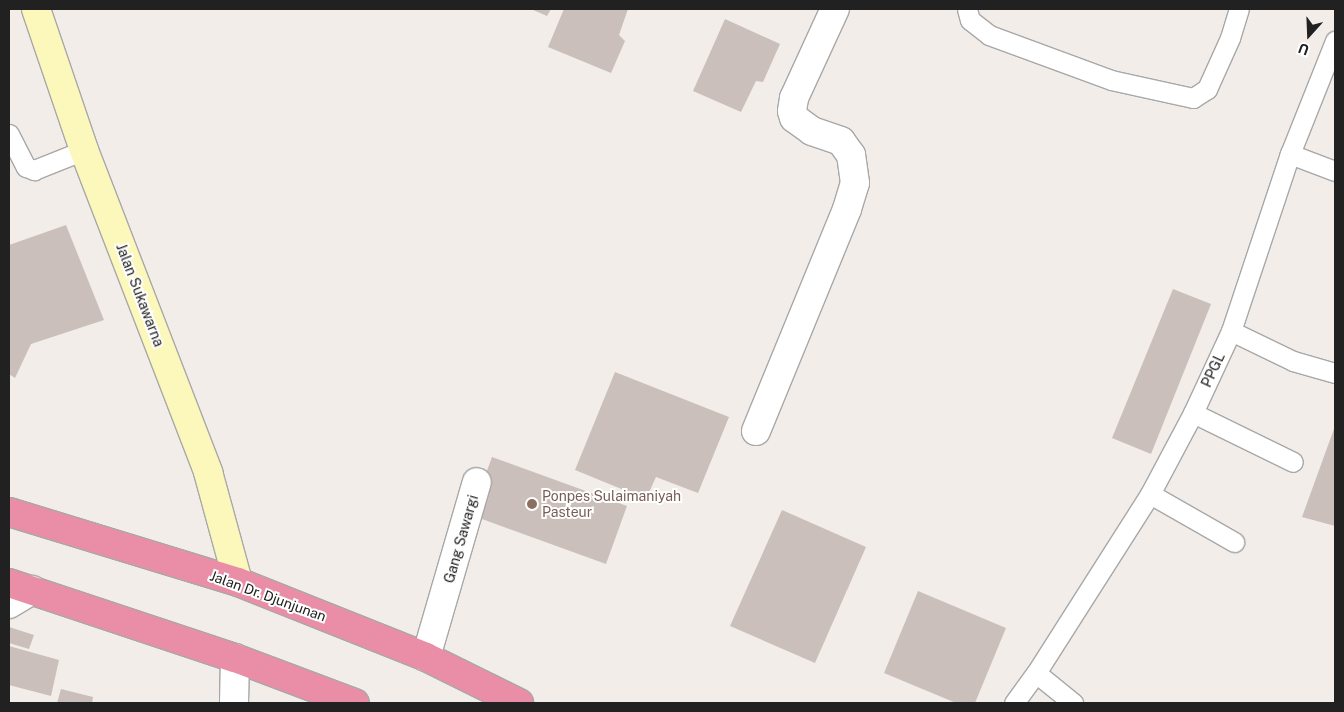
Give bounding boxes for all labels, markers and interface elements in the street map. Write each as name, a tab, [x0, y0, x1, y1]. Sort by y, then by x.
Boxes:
north arrow	[1284, 10, 1334, 60]
text: U	[1296, 40, 1311, 58]
street label: Jalan Sukawarna	[113, 241, 167, 349]
street label: PPGL	[1198, 350, 1228, 390]
place label: Ponpes Sulaimaniyah Pasteur	[542, 488, 681, 520]
street label: Gang Sawargi	[440, 493, 482, 585]
marker: Ponpes Sulaimaniyah Pasteur	[526, 498, 538, 510]
street label: Jalan Dr. Djunjunan	[207, 567, 329, 625]

